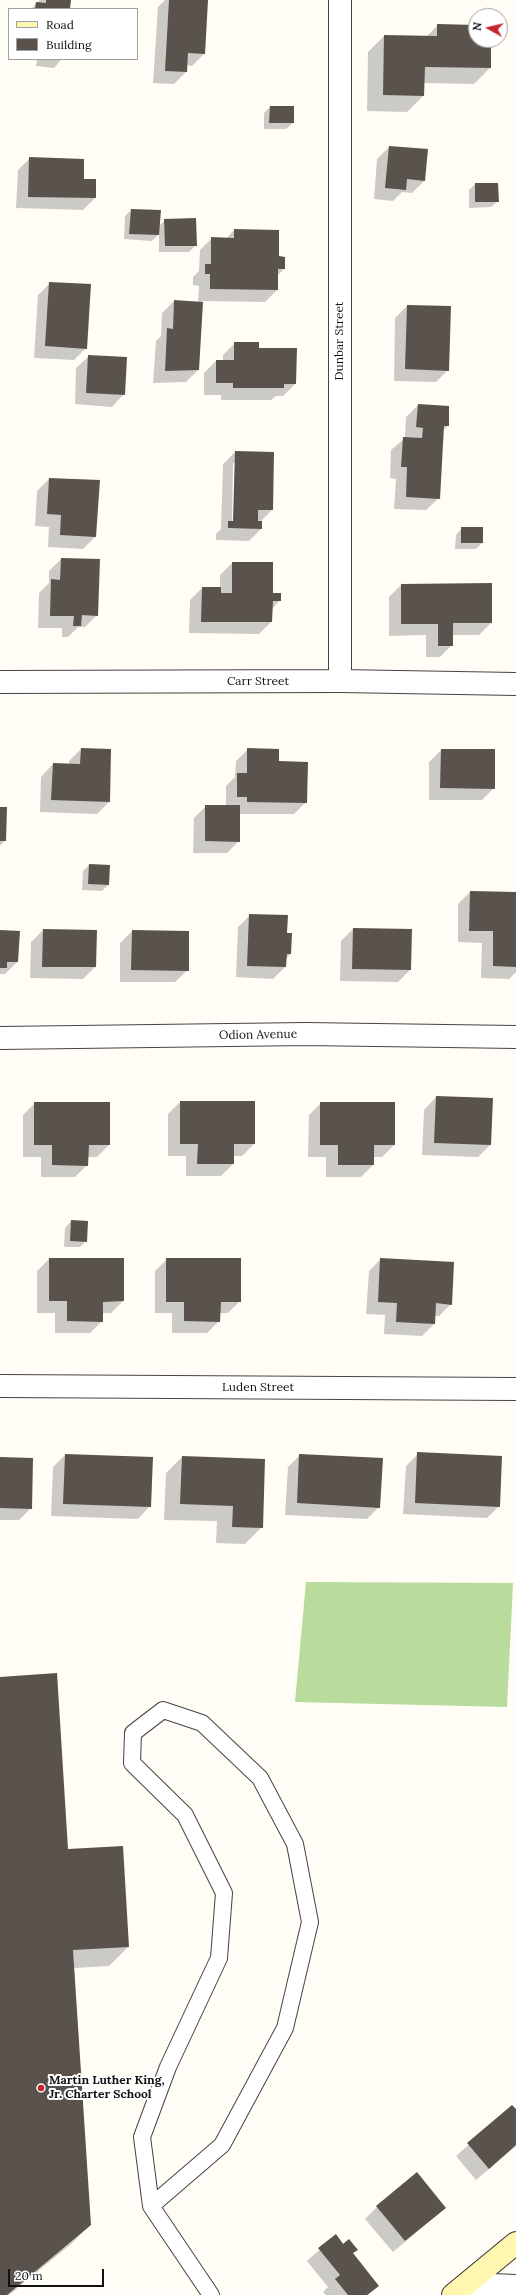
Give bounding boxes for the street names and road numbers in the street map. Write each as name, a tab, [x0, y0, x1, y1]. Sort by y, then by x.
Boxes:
street label: Dunbar Street	[333, 302, 347, 380]
street label: Carr Street	[227, 675, 289, 689]
street label: Odion Avenue	[219, 1027, 297, 1043]
street label: Luden Street	[222, 1381, 294, 1395]

